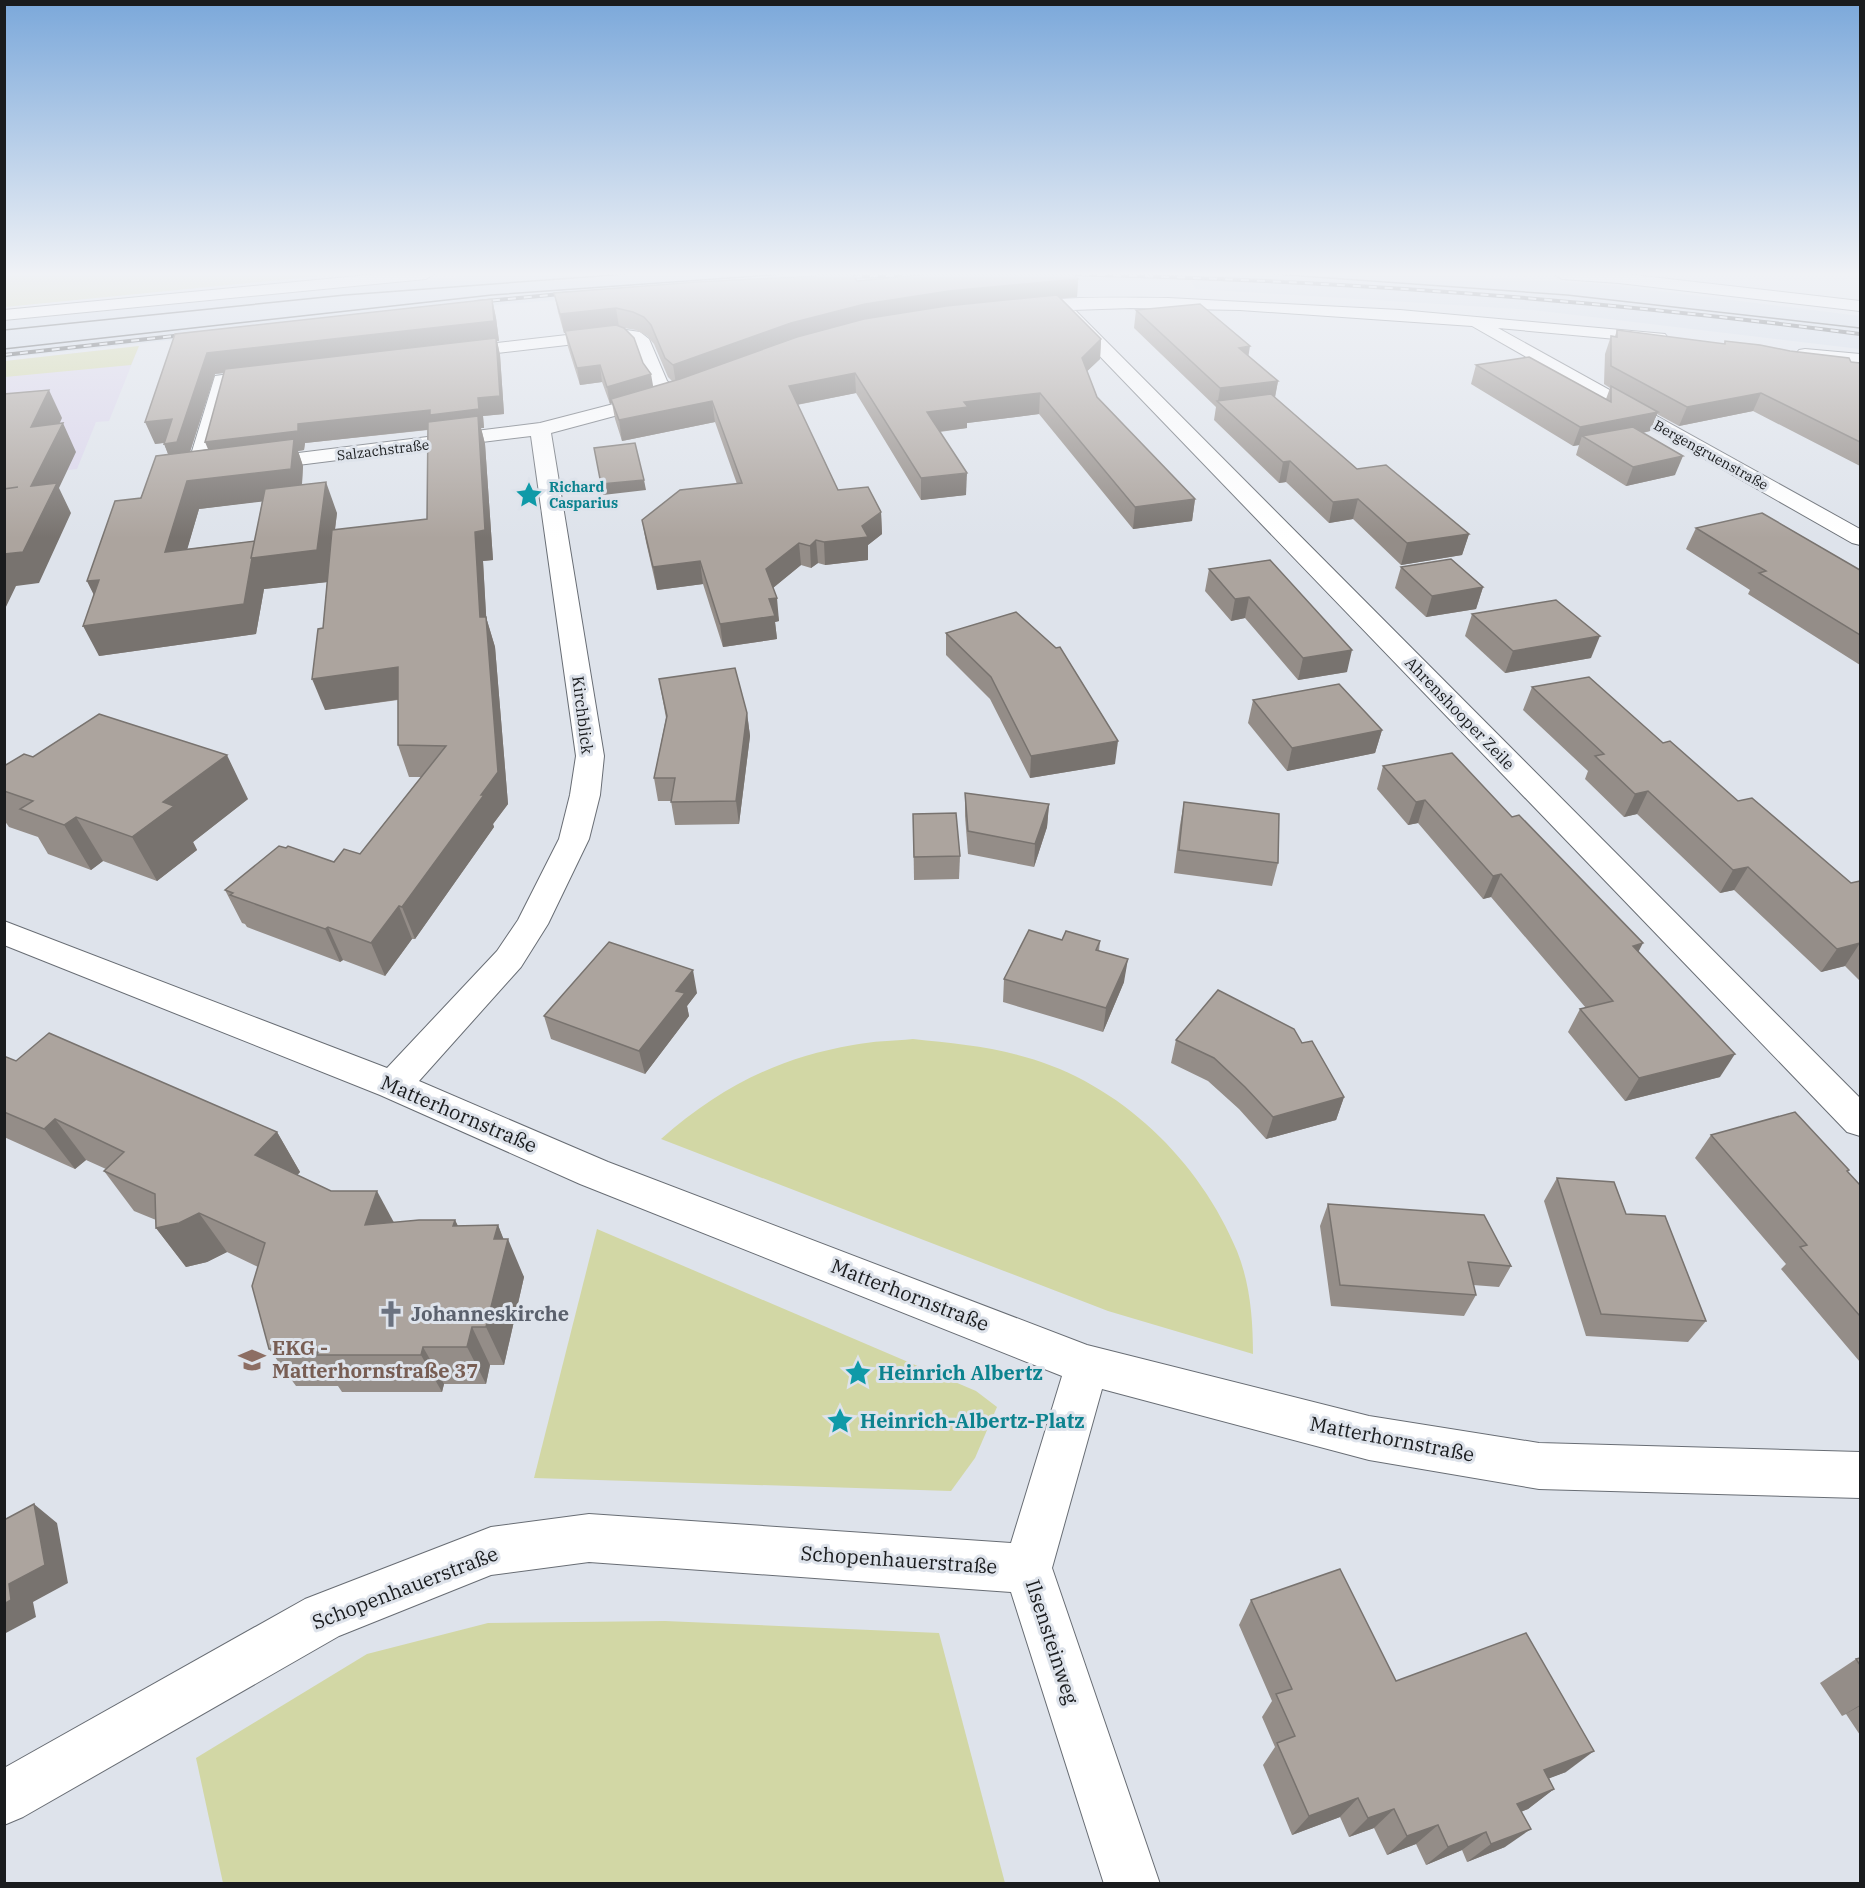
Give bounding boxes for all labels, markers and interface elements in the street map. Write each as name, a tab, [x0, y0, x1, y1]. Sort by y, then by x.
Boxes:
street label: Bergengruenstraße	[1651, 416, 1771, 494]
street label: Salzachstraße	[336, 435, 430, 465]
place label: Richard Casparius	[549, 478, 618, 512]
place icon: Richard Casparius	[514, 480, 544, 510]
street label: Ahrenshooper Zeile	[1401, 652, 1519, 774]
street label: Kirchblick	[568, 675, 598, 756]
street label: Matterhornstraße	[377, 1068, 541, 1159]
street label: Matterhornstraße	[827, 1252, 993, 1337]
church icon: Johanneskirche	[376, 1299, 406, 1329]
place label: Johanneskirche	[411, 1300, 569, 1327]
place label: EKG - Matterhornstraße 37	[272, 1334, 478, 1384]
school or university icon: EKG - Matterhornstraße 37	[237, 1345, 267, 1375]
place icon: Heinrich Albertz	[843, 1358, 873, 1388]
place label: Heinrich Albertz	[878, 1359, 1043, 1386]
place icon: Heinrich-Albertz-Platz	[825, 1406, 855, 1436]
place label: Heinrich-Albertz-Platz	[860, 1407, 1084, 1434]
street label: Matterhornstraße	[1308, 1409, 1477, 1468]
street label: Schopenhauerstraße	[800, 1539, 998, 1580]
street label: Schopenhauerstraße	[308, 1540, 502, 1635]
street label: Ilsensteinweg	[1020, 1576, 1085, 1708]

